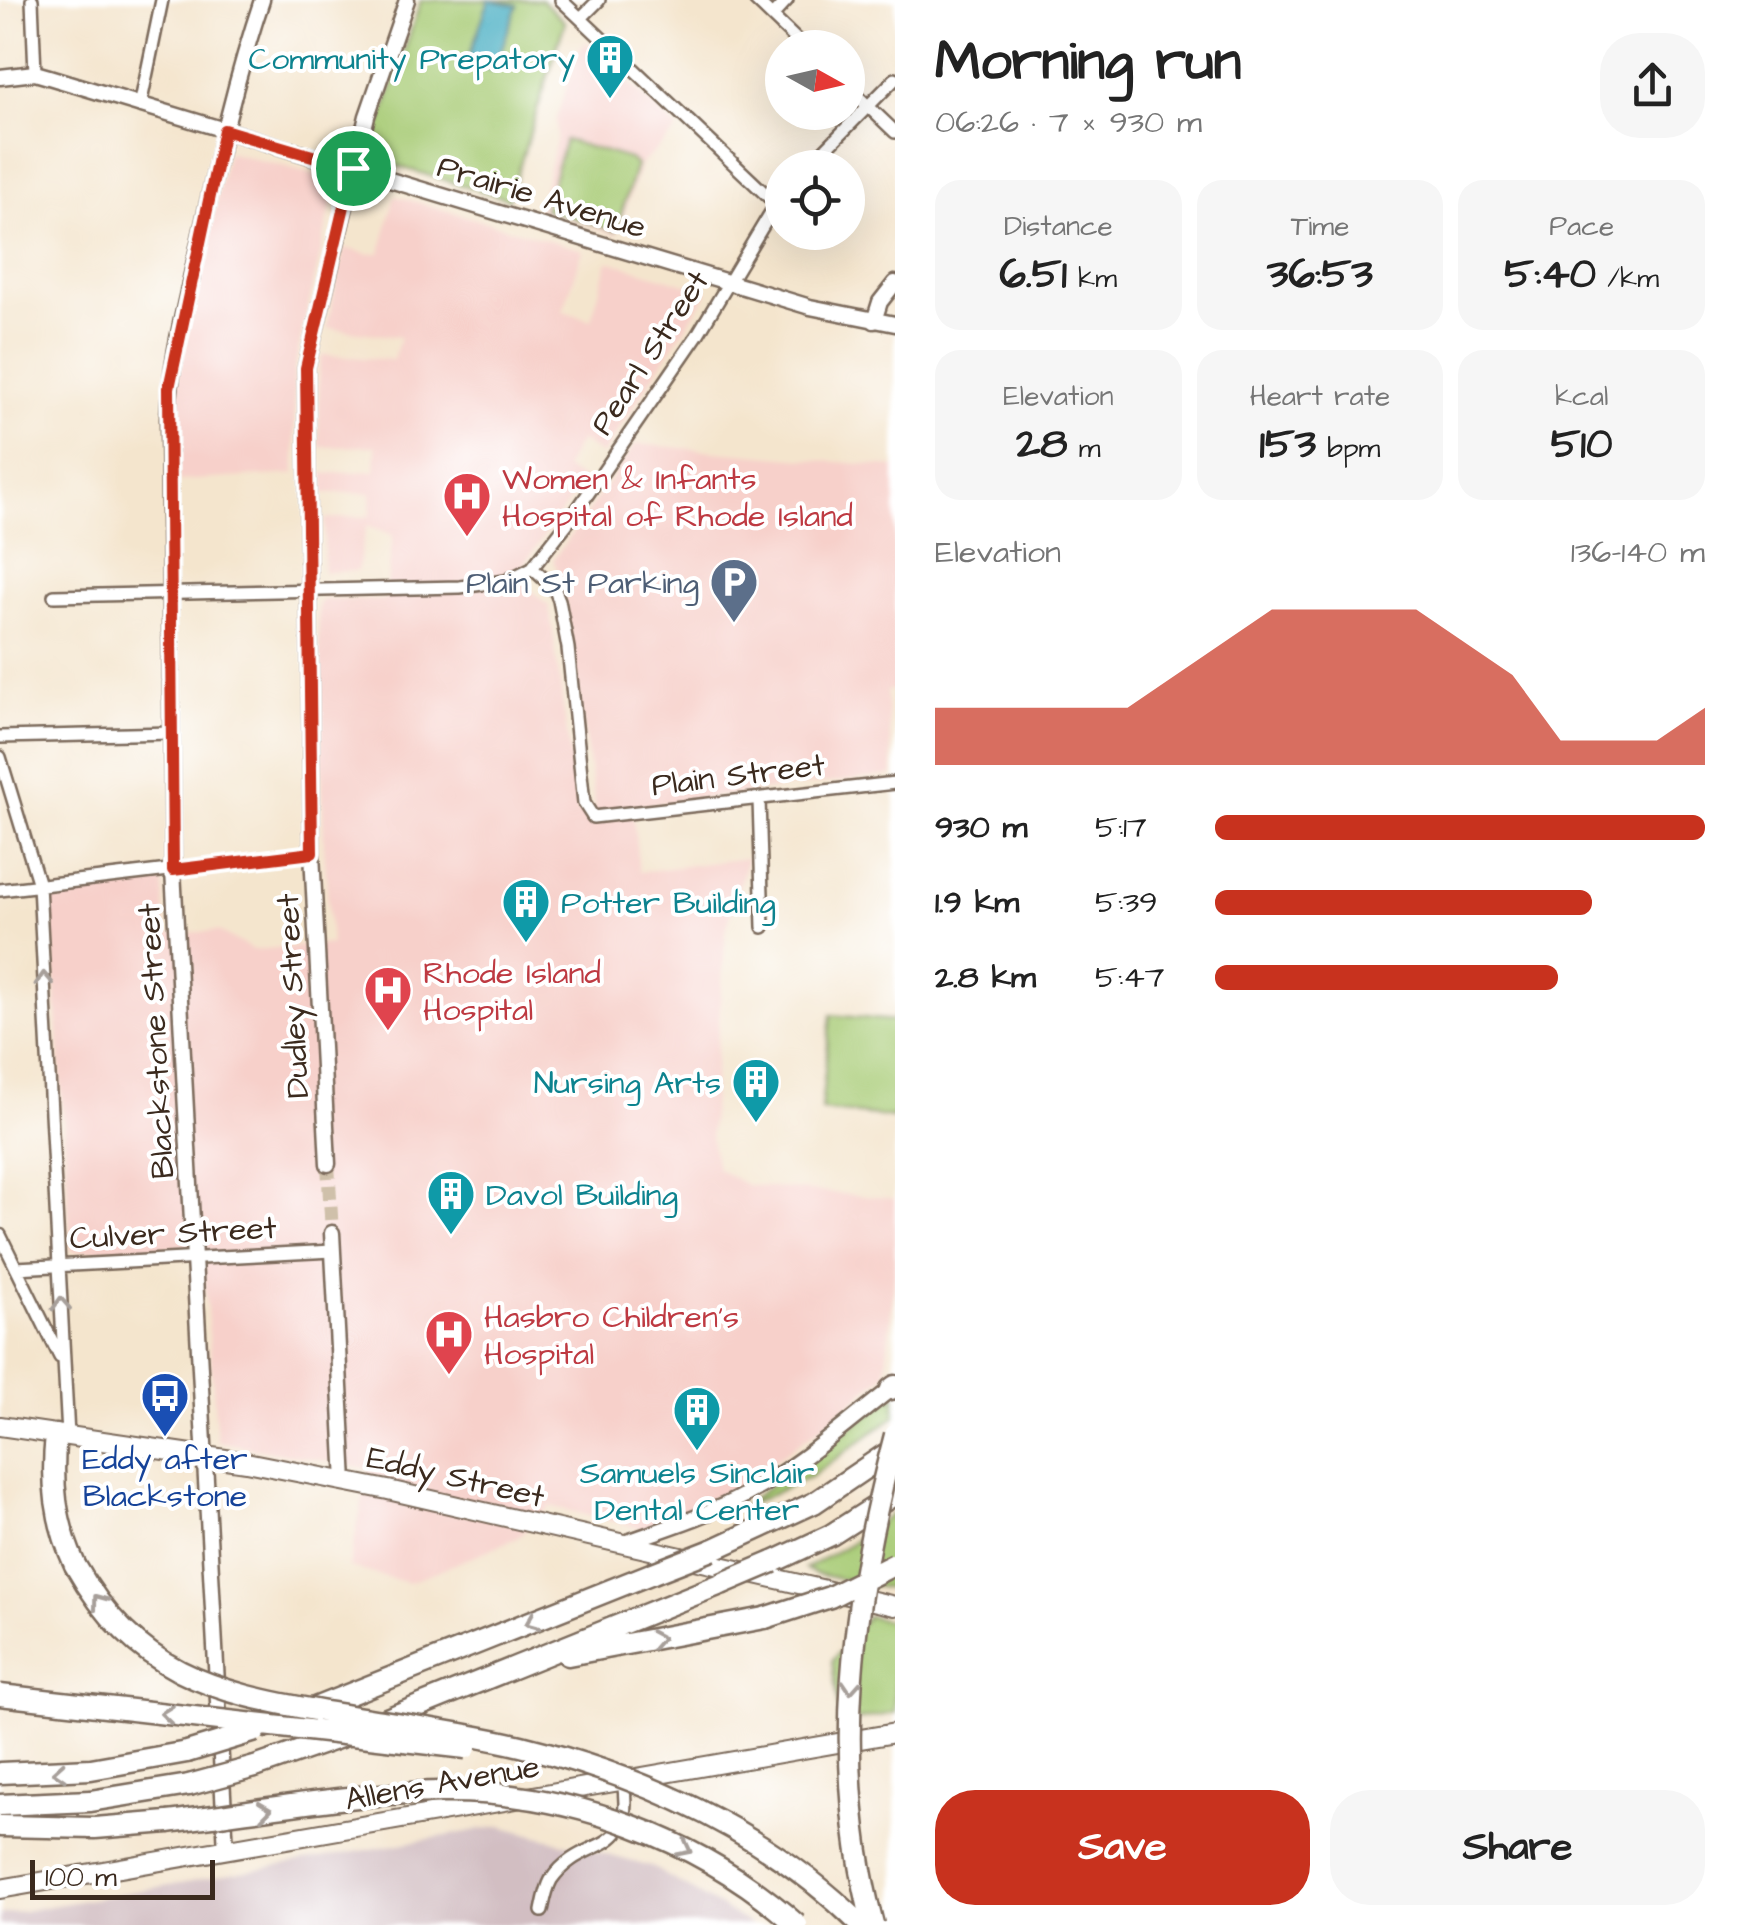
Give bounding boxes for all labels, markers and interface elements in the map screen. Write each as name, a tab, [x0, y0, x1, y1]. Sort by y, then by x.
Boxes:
text: Morning run	[935, 24, 1241, 100]
north arrow	[765, 30, 865, 130]
map controls	[765, 30, 865, 250]
building icon: Community Prepatory	[584, 32, 636, 100]
button: share	[1600, 33, 1705, 138]
place label: Community Prepatory	[249, 37, 575, 82]
text: 06:26 · 7 × 930 m	[935, 100, 1202, 145]
pin	[311, 126, 396, 211]
icon: arrive	[326, 141, 381, 196]
street label: Prairie Avenue	[432, 144, 651, 250]
button: locate	[765, 150, 865, 250]
text: Distance	[1004, 207, 1113, 246]
text: Time	[1291, 207, 1349, 246]
text: Pace	[1549, 207, 1614, 246]
text: 6.51	[1000, 246, 1067, 304]
text: 36:53	[1267, 246, 1373, 304]
text: 5:40	[1504, 246, 1596, 304]
text: km	[1067, 259, 1117, 298]
text: /km	[1596, 259, 1659, 298]
street label: Pearl Street	[580, 262, 720, 444]
text: Elevation	[1003, 377, 1113, 416]
text: Heart rate	[1250, 377, 1390, 416]
text: kcal	[1555, 377, 1608, 416]
text: 28	[1016, 416, 1067, 474]
text: 153	[1260, 416, 1316, 474]
text: 510	[1551, 416, 1612, 474]
text: m	[1067, 429, 1100, 468]
text: bpm	[1316, 429, 1380, 468]
place label: Women & Infants Hospital of Rhode Island	[502, 457, 853, 539]
hospital icon: Women & Infants Hospital of Rhode Island	[441, 470, 493, 538]
text: Elevation	[935, 530, 1061, 575]
text: 136–140 m	[1571, 530, 1705, 575]
parking icon: Plain St Parking	[708, 556, 760, 624]
place label: Plain St Parking	[466, 561, 699, 606]
street label: Plain Street	[649, 743, 827, 808]
text: 930 m	[935, 805, 1027, 850]
text: 5:17	[1095, 805, 1147, 850]
building icon: Potter Building	[500, 876, 552, 944]
text: 1.9 km	[935, 880, 1019, 925]
text: 5:39	[1095, 880, 1158, 925]
place label: Potter Building	[561, 881, 776, 926]
street label: Dudley Street	[266, 892, 321, 1099]
street label: Blackstone Street	[127, 902, 186, 1180]
place label: Rhode Island Hospital	[423, 951, 601, 1033]
text: 2.8 km	[935, 955, 1036, 1000]
text: 5:47	[1095, 955, 1164, 1000]
hospital icon: Rhode Island Hospital	[362, 964, 414, 1032]
one-way arrow	[34, 971, 55, 987]
building icon: Nursing Arts	[730, 1056, 782, 1124]
place label: Nursing Arts	[534, 1061, 721, 1106]
building icon: Davol Building	[425, 1168, 477, 1236]
place label: Davol Building	[486, 1173, 678, 1218]
street label: Culver Street	[69, 1206, 278, 1261]
one-way arrow	[51, 1295, 72, 1311]
place label: Hasbro Children's Hospital	[484, 1295, 739, 1377]
hospital icon: Hasbro Children's Hospital	[423, 1308, 475, 1376]
bus stop icon: Eddy after Blackstone	[139, 1370, 191, 1438]
building icon: Samuels Sinclair Dental Center	[671, 1384, 723, 1452]
street label: Eddy Street	[362, 1435, 549, 1520]
place label: Eddy after Blackstone	[82, 1437, 248, 1519]
place label: Samuels Sinclair Dental Center	[580, 1451, 815, 1533]
one-way arrow	[93, 1594, 110, 1612]
one-way arrow	[525, 1610, 542, 1630]
one-way arrow	[649, 1629, 665, 1650]
one-way arrow	[841, 1679, 862, 1695]
one-way arrow	[159, 1704, 175, 1725]
street label: Allens Avenue	[341, 1744, 543, 1823]
one-way arrow	[51, 1761, 67, 1782]
button: Save	[935, 1790, 1310, 1905]
button: Share	[1330, 1790, 1705, 1905]
one-way arrow	[257, 1800, 273, 1821]
one-way arrow	[674, 1837, 692, 1857]
scale bar	[30, 1855, 215, 1900]
text: 100 m	[45, 1858, 117, 1897]

